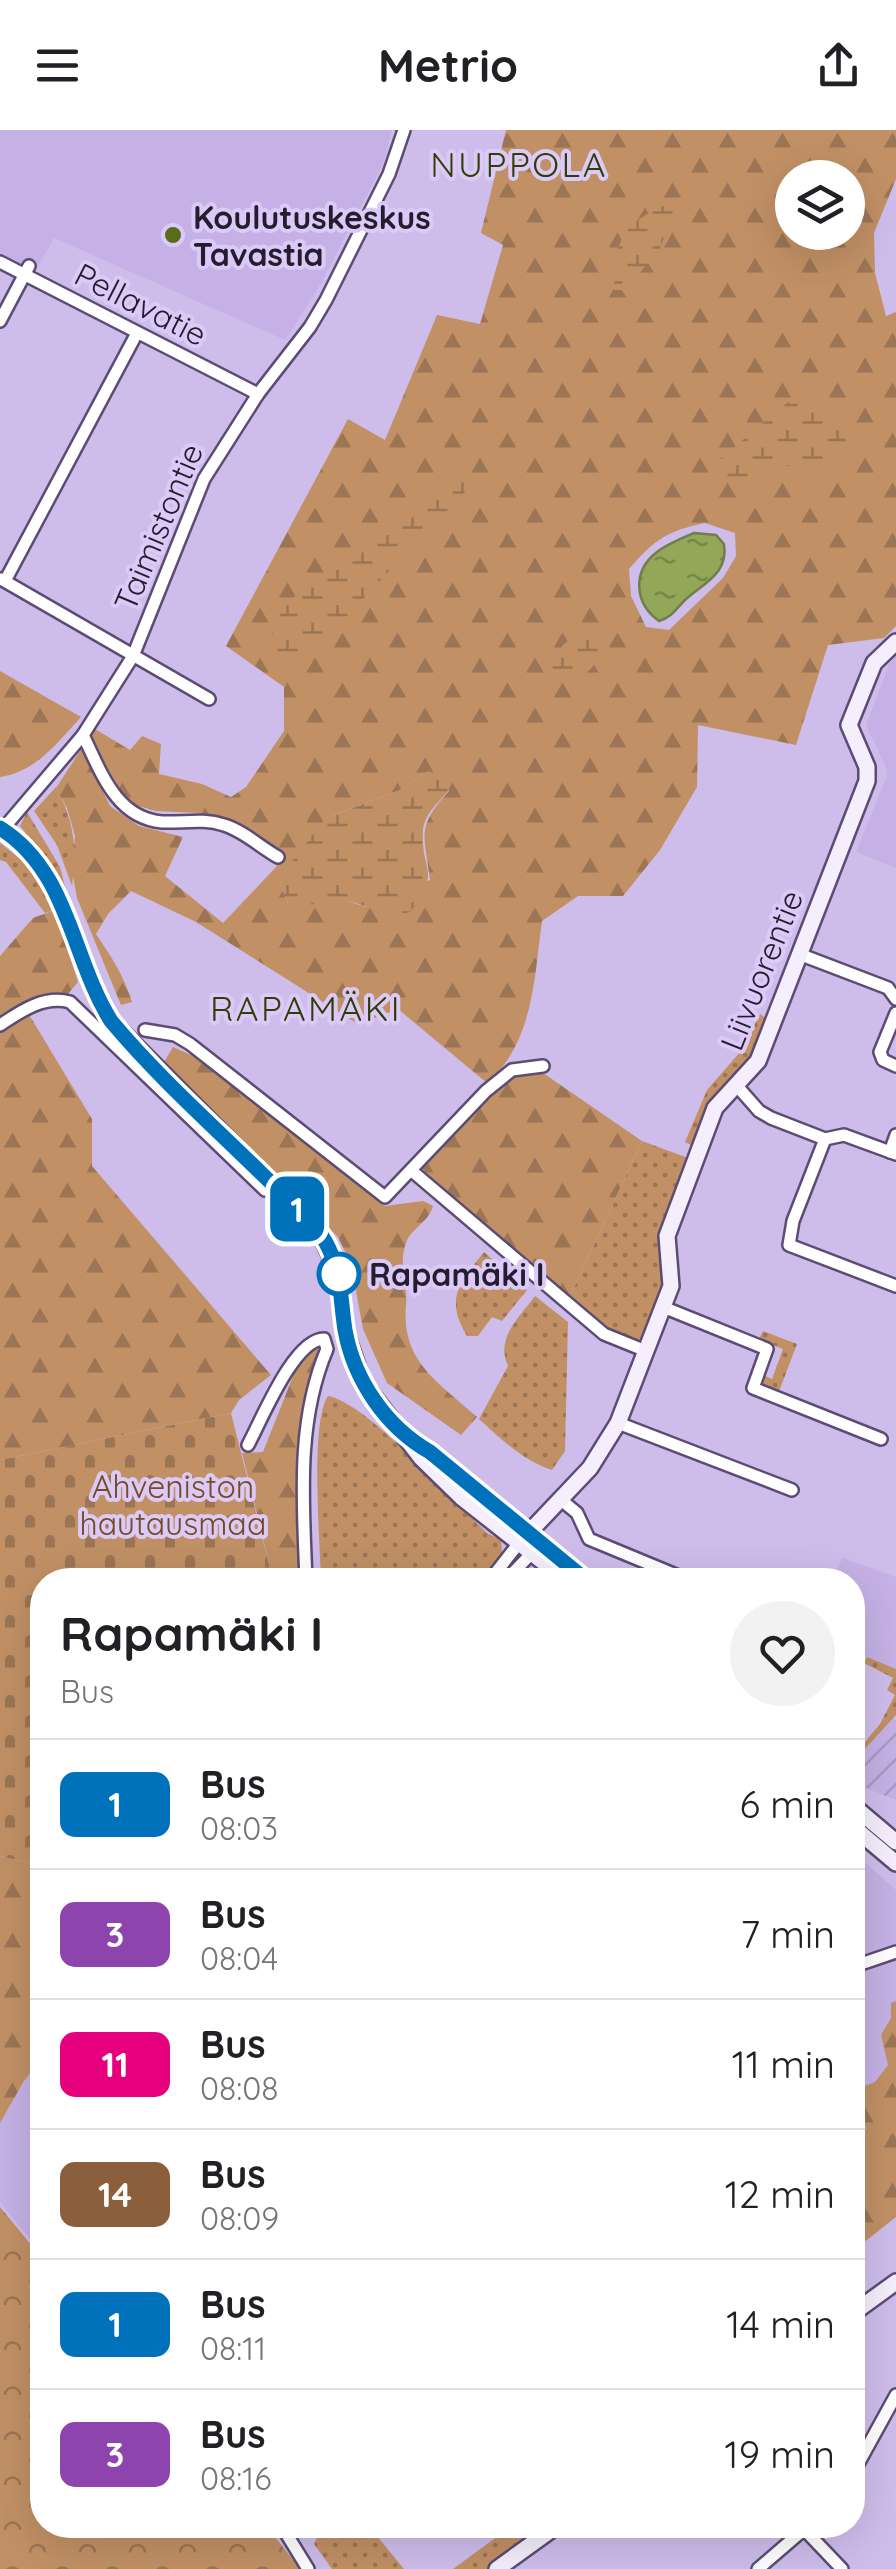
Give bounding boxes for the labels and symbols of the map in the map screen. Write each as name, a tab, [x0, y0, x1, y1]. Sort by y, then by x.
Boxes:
district label: NUPPOLA	[430, 142, 608, 186]
place label: Koulutuskeskus Tavastia	[193, 197, 431, 274]
marker: Koulutuskeskus Tavastia	[162, 224, 184, 246]
street label: Pellavatie	[68, 254, 214, 354]
street label: Taimistontie	[105, 437, 211, 617]
street label: Liivuorentie	[711, 884, 811, 1056]
district label: RAPAMÄKI	[210, 986, 402, 1030]
line badge: 1	[264, 1176, 330, 1242]
marker: Rapamäki I	[318, 1253, 360, 1295]
place label: Rapamäki I	[369, 1254, 545, 1294]
park label: Ahveniston hautausmaa	[80, 1466, 266, 1543]

